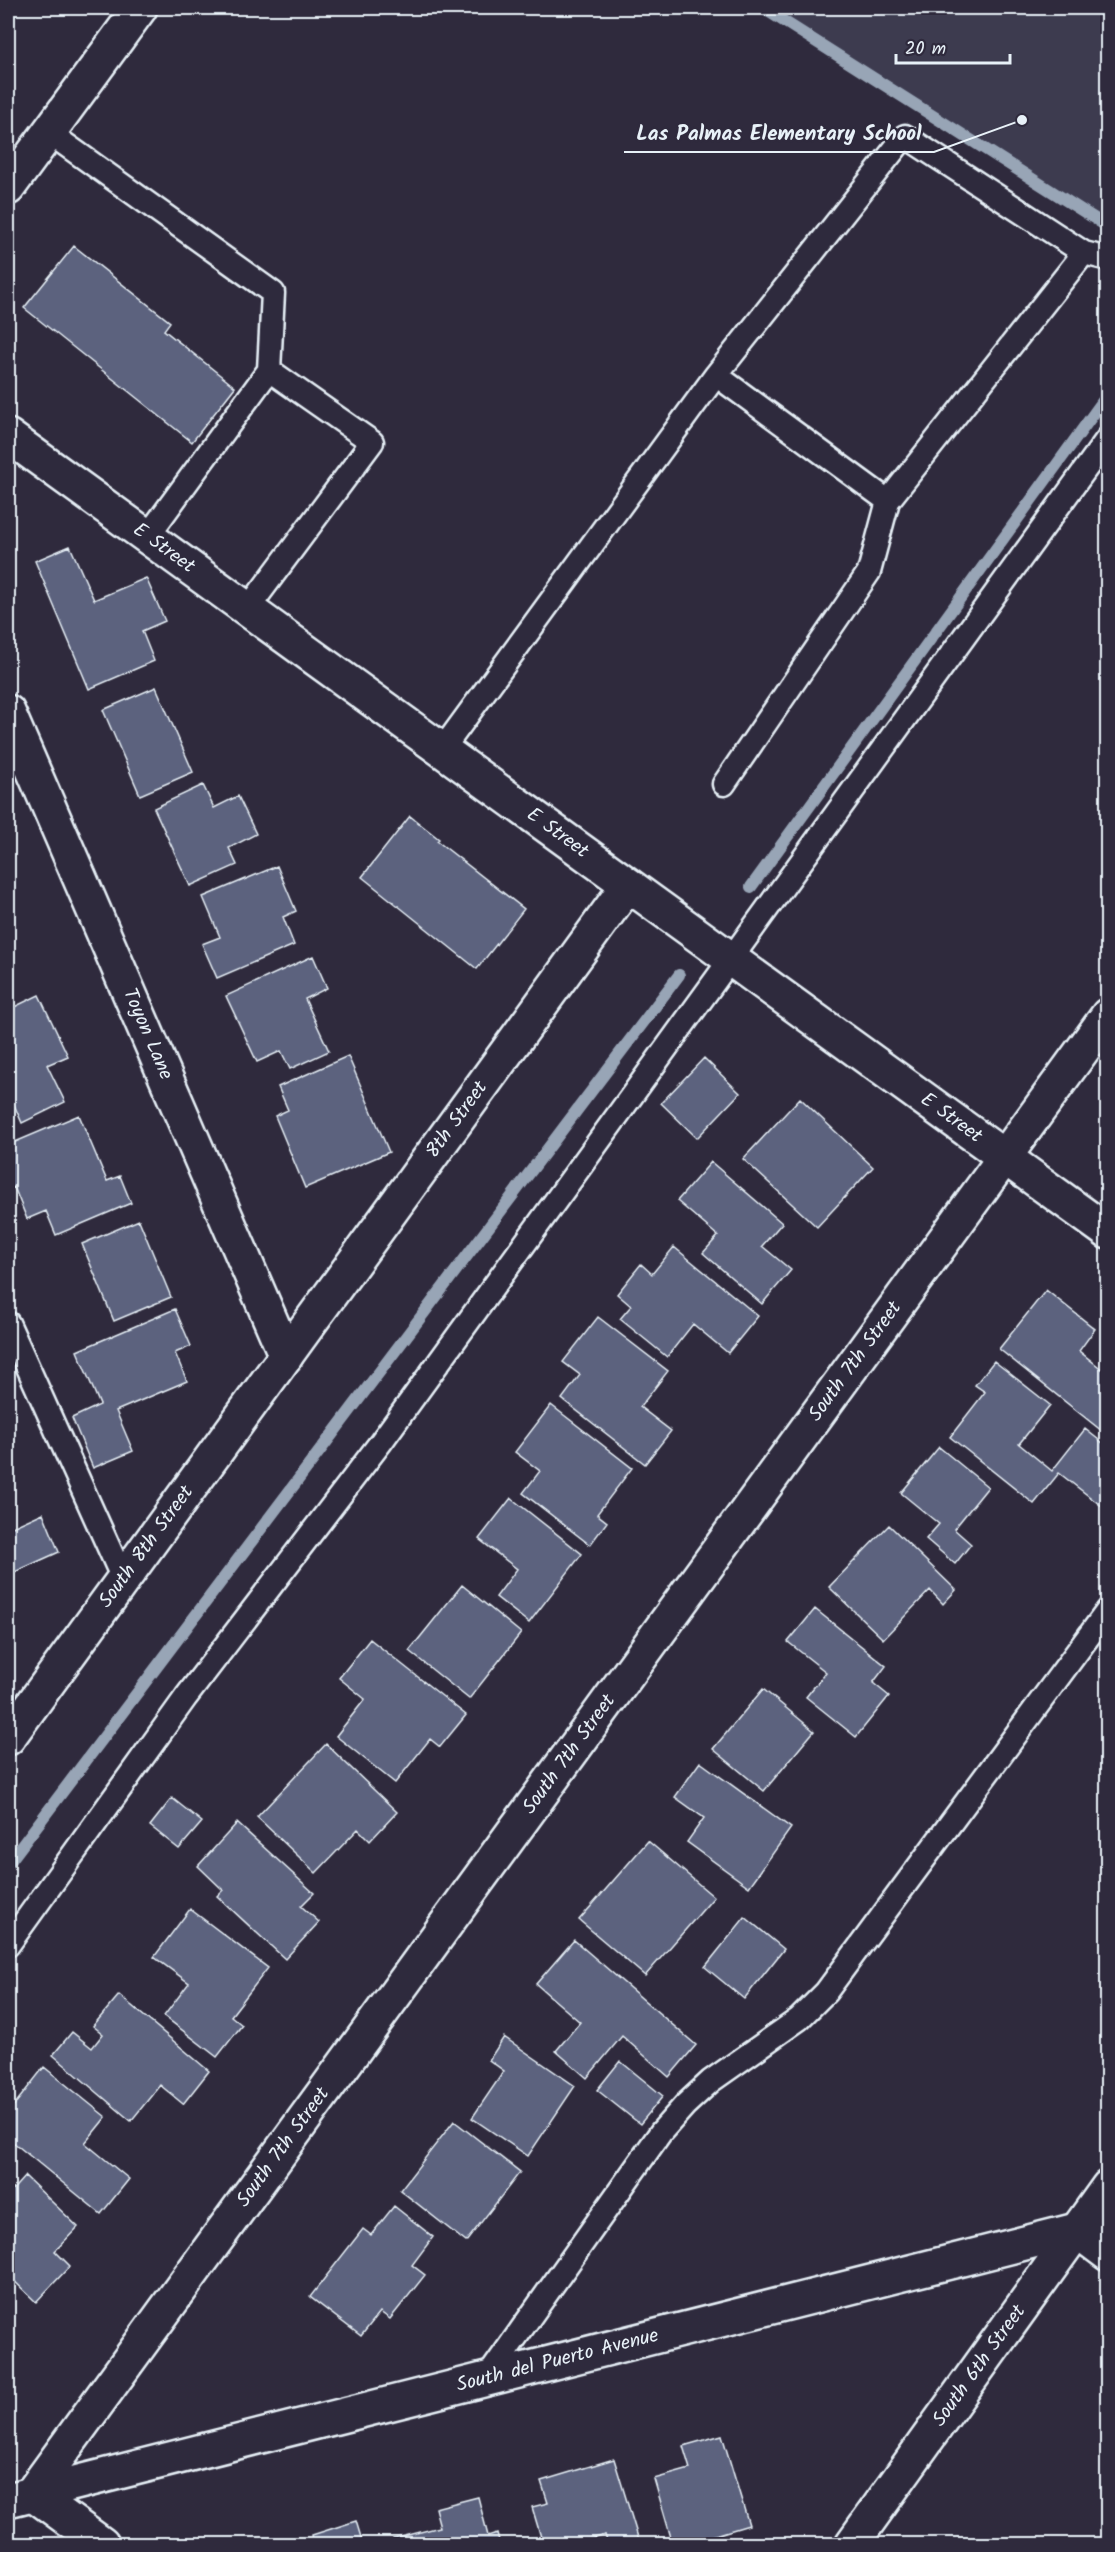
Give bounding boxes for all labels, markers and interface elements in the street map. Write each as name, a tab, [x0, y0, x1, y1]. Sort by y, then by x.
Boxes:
scale bar	[896, 27, 1010, 65]
text: 20 m	[905, 35, 946, 64]
callout: Las Palmas Elementary School	[624, 113, 934, 152]
text: Las Palmas Elementary School	[636, 118, 922, 151]
street label: E Street	[126, 515, 202, 582]
street label: E Street	[519, 800, 595, 867]
street label: Toyon Lane	[113, 983, 181, 1085]
street label: 8th Street	[418, 1074, 497, 1166]
street label: E Street	[913, 1085, 989, 1152]
street label: South 7th Street	[801, 1295, 911, 1429]
street label: South 8th Street	[91, 1479, 203, 1615]
street label: South 7th Street	[515, 1687, 625, 1822]
street label: South 7th Street	[229, 2080, 339, 2214]
street label: South 6th Street	[925, 2298, 1035, 2434]
street label: South del Puerto Avenue	[453, 2320, 662, 2402]

